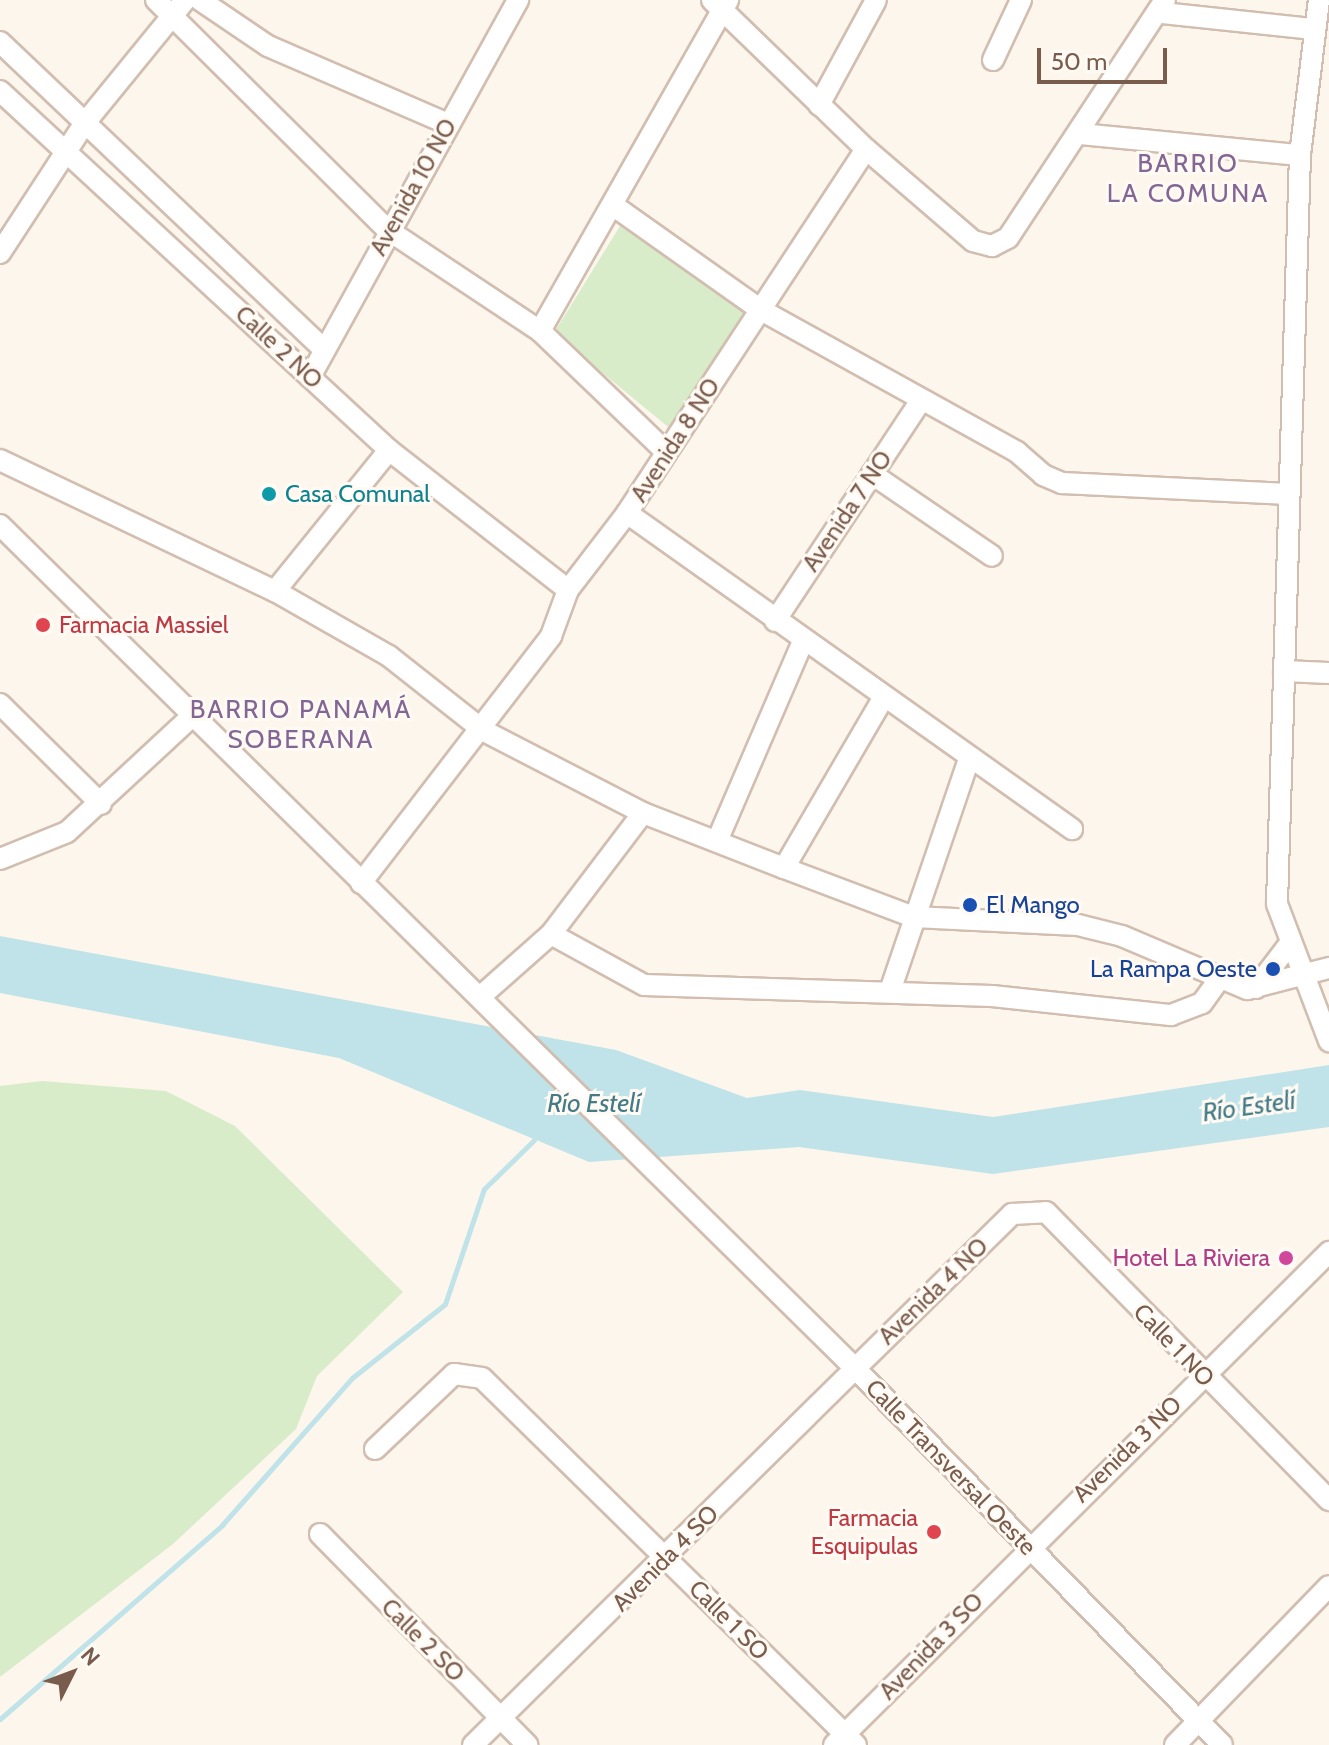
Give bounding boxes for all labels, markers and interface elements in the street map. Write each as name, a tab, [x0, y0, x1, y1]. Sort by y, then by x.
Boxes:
scale bar	[1041, 32, 1171, 82]
text: 50 m	[1051, 47, 1107, 76]
street label: Avenida 10 NO	[364, 114, 462, 260]
district label: BARRIO LA COMUNA	[1107, 148, 1269, 210]
street label: Calle 2 NO	[229, 299, 329, 395]
street label: Avenida 8 NO	[624, 373, 726, 507]
street label: Avenida 7 NO	[796, 445, 898, 577]
place label: Casa Comunal	[285, 480, 430, 508]
marker: Casa Comunal	[260, 485, 278, 503]
place label: Farmacia Massiel	[59, 611, 229, 639]
marker: Farmacia Massiel	[34, 616, 52, 634]
district label: BARRIO PANAMÁ SOBERANA	[190, 694, 412, 756]
place label: El Mango	[986, 891, 1080, 919]
marker: El Mango	[961, 896, 979, 914]
place label: La Rampa Oeste	[1090, 955, 1257, 983]
marker: La Rampa Oeste	[1264, 960, 1282, 978]
water label: Río Estelí	[1200, 1085, 1298, 1129]
water label: Río Estelí	[547, 1088, 641, 1120]
street label: Avenida 4 NO	[872, 1232, 994, 1350]
place label: Hotel La Riviera	[1113, 1244, 1270, 1272]
marker: Hotel La Riviera	[1277, 1249, 1295, 1267]
street label: Calle 1 NO	[1128, 1298, 1220, 1392]
street label: Calle Transversal Oeste	[860, 1373, 1042, 1561]
street label: Avenida 3 NO	[1067, 1390, 1187, 1508]
street label: Avenida 4 SO	[606, 1499, 724, 1617]
place label: Farmacia Esquipulas	[811, 1504, 918, 1560]
marker: Farmacia Esquipulas	[925, 1523, 943, 1541]
street label: Calle 1 SO	[683, 1574, 775, 1666]
street label: Avenida 3 SO	[873, 1587, 989, 1705]
street label: Calle 2 SO	[375, 1592, 471, 1688]
north arrow	[32, 1633, 112, 1713]
text: N	[75, 1642, 105, 1671]

